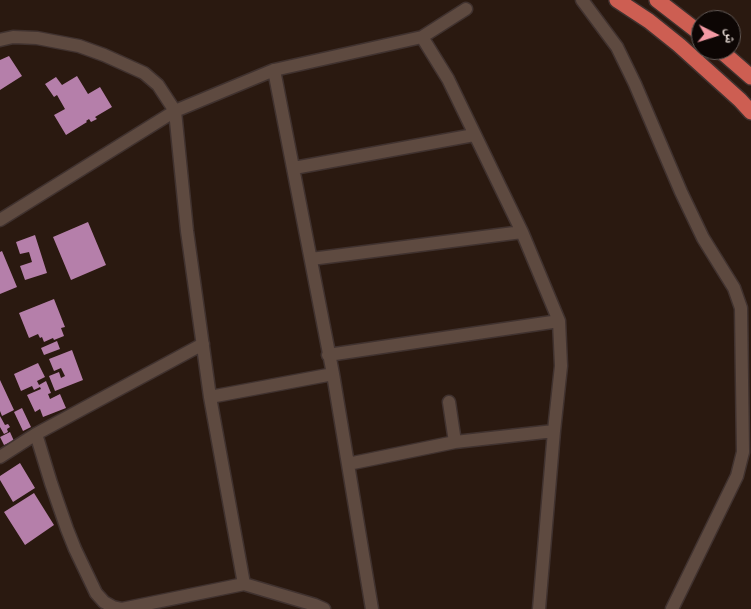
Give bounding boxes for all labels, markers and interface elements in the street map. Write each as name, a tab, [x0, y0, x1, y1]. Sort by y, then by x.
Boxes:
north arrow	[691, 10, 741, 60]
text: ش	[721, 28, 740, 44]

